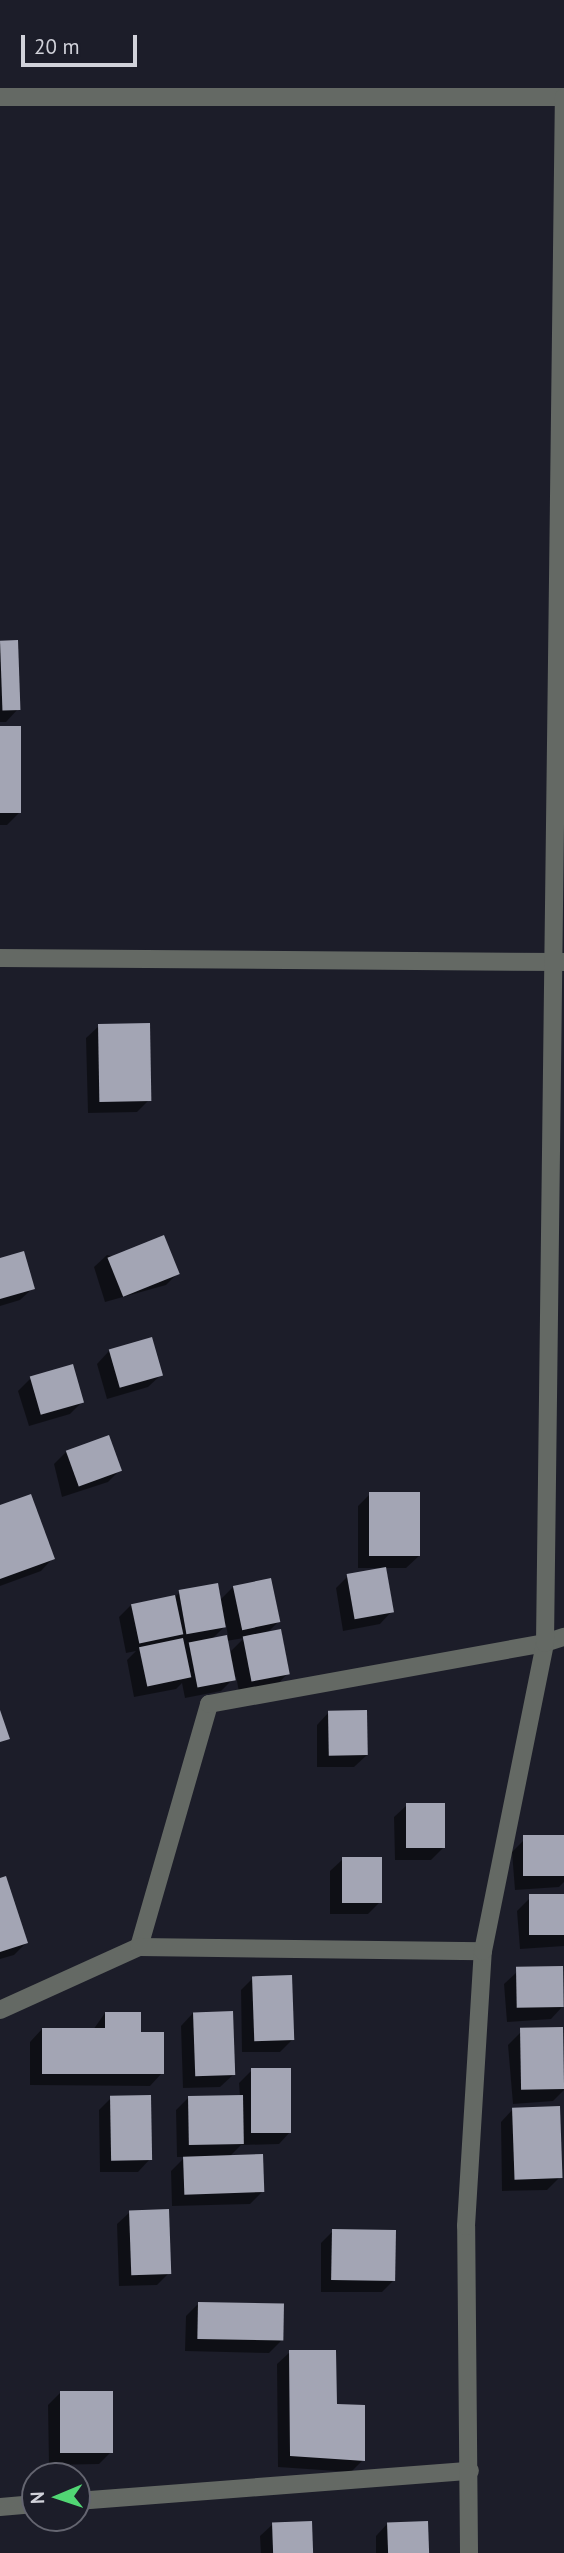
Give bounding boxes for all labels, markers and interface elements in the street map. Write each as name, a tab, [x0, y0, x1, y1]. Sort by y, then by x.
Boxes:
scale bar	[24, 21, 140, 65]
text: 20 m	[34, 33, 80, 60]
north arrow	[21, 2462, 91, 2532]
text: N	[25, 2491, 49, 2504]

